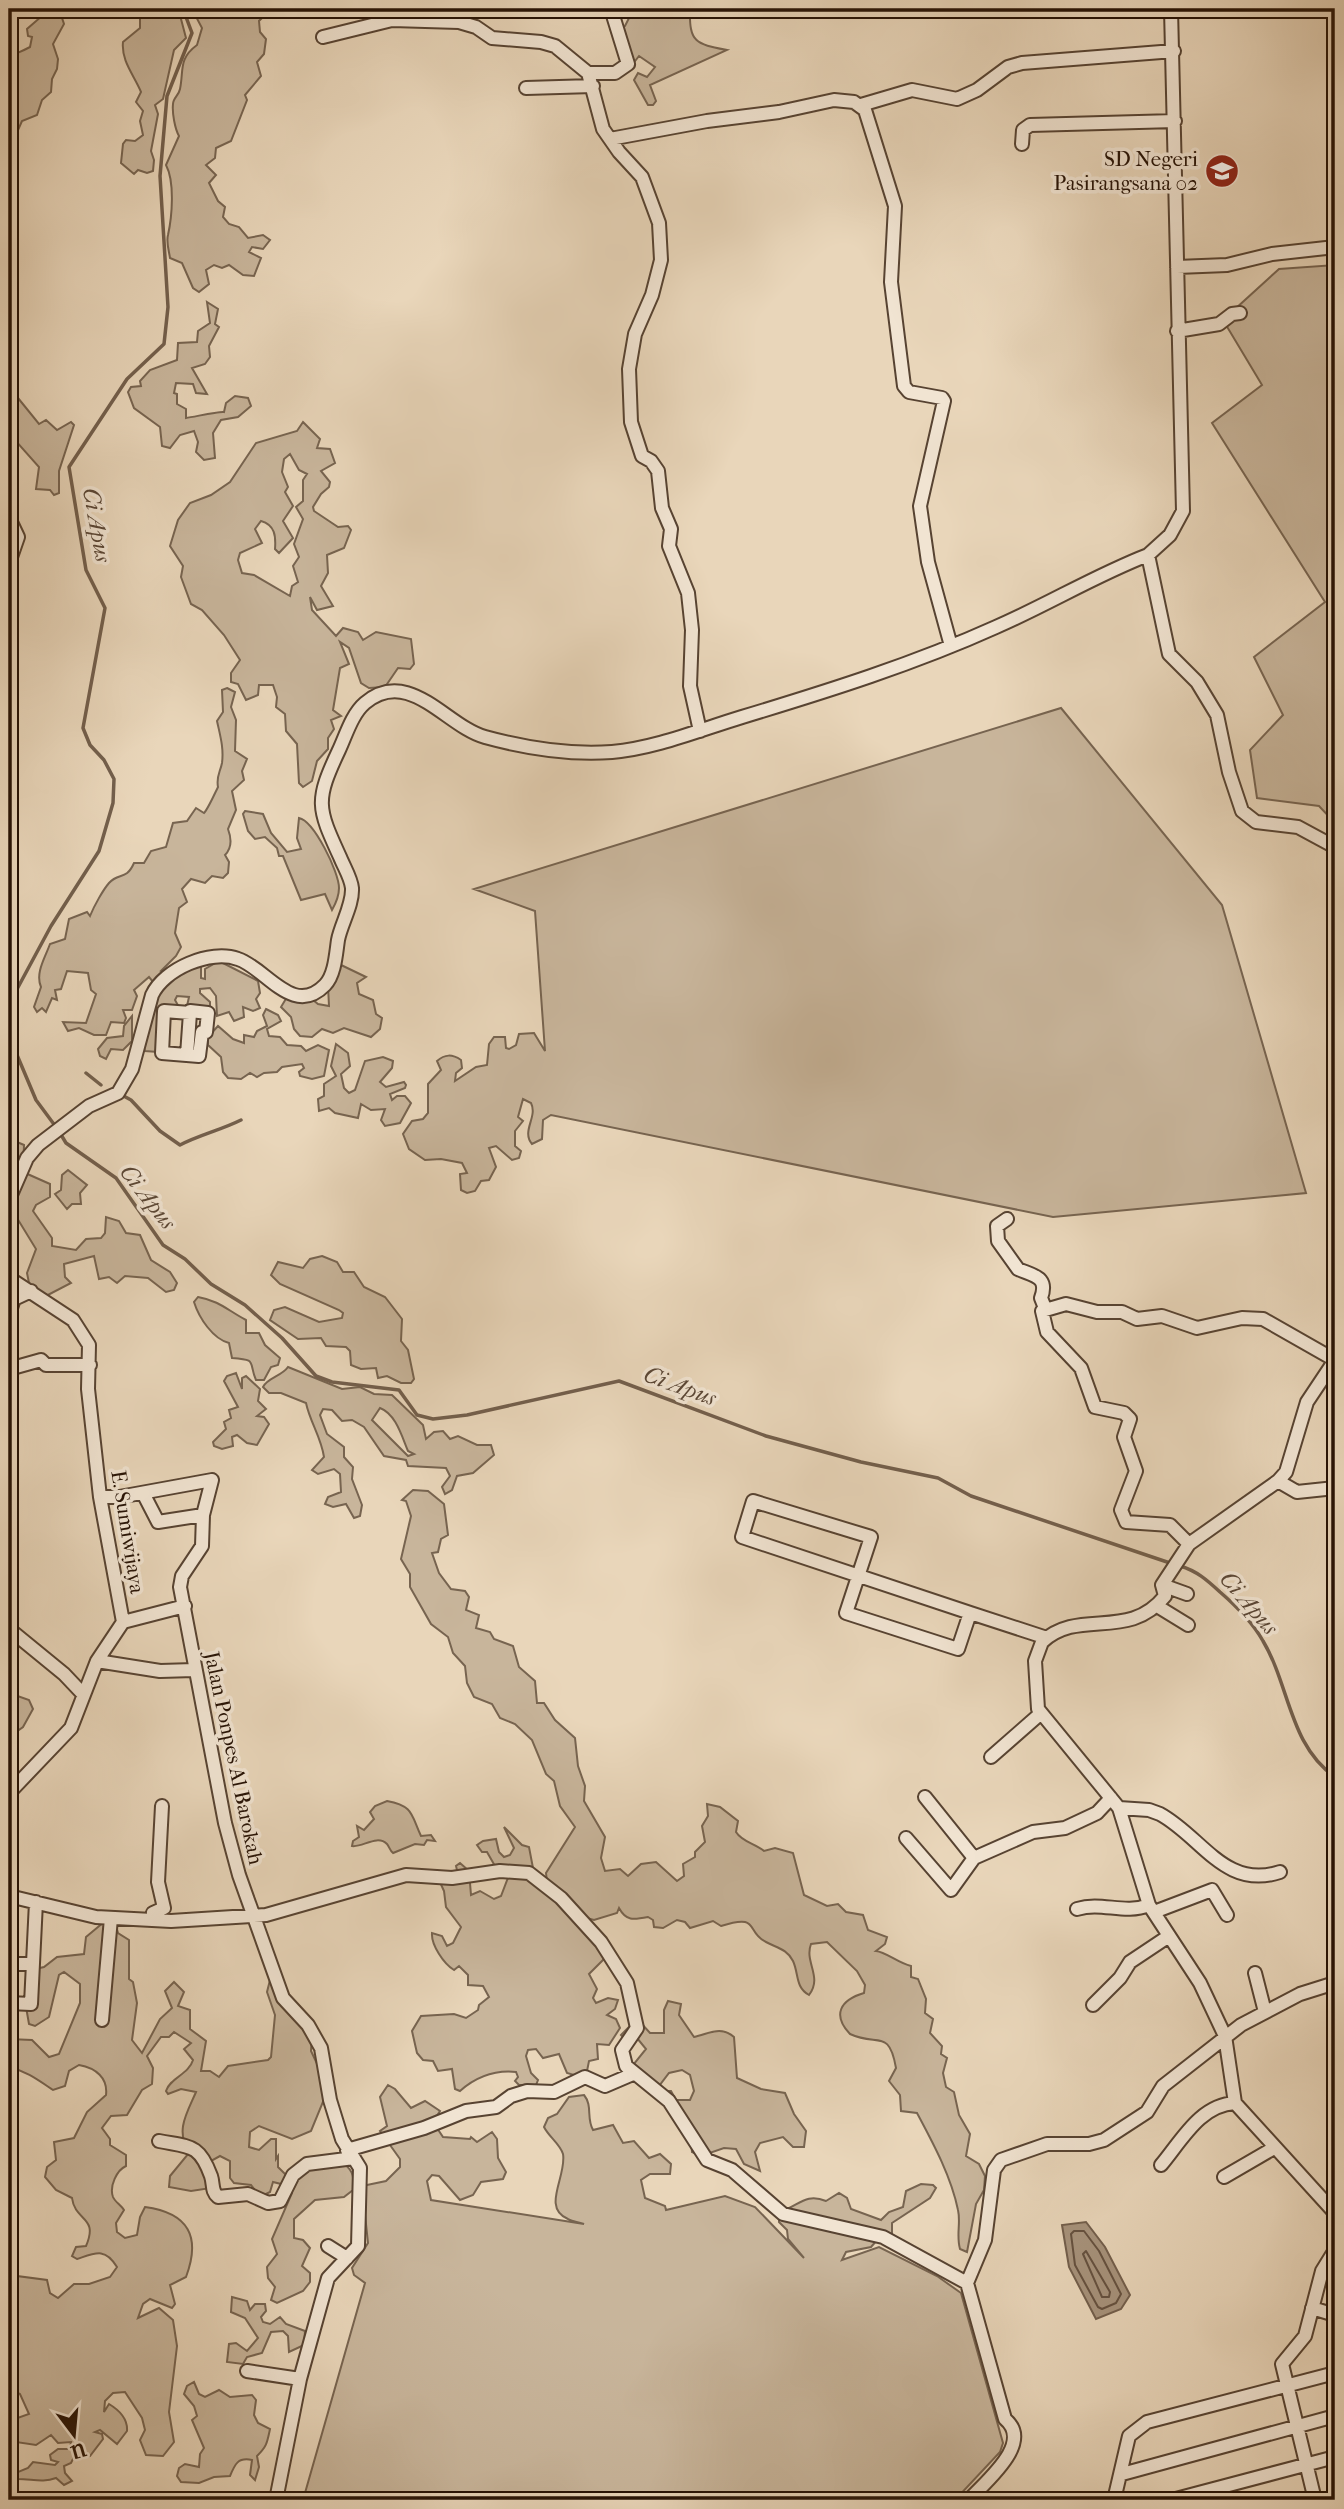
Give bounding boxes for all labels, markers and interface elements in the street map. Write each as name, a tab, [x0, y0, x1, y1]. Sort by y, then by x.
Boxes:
place label: SD Negeri Pasirangsana 02	[1054, 147, 1198, 195]
school or university icon: SD Negeri Pasirangsana 02	[1203, 152, 1241, 190]
water label: Ci Apus	[77, 486, 117, 565]
water label: Ci Apus	[114, 1159, 182, 1236]
water label: Ci Apus	[640, 1360, 721, 1412]
street label: E. Sumiwijaya	[106, 1469, 150, 1596]
water label: Ci Apus	[1214, 1566, 1284, 1641]
street label: Jalan Ponpes Al Barokah	[199, 1647, 268, 1867]
north arrow	[38, 2400, 108, 2470]
text: U	[68, 2437, 90, 2463]

